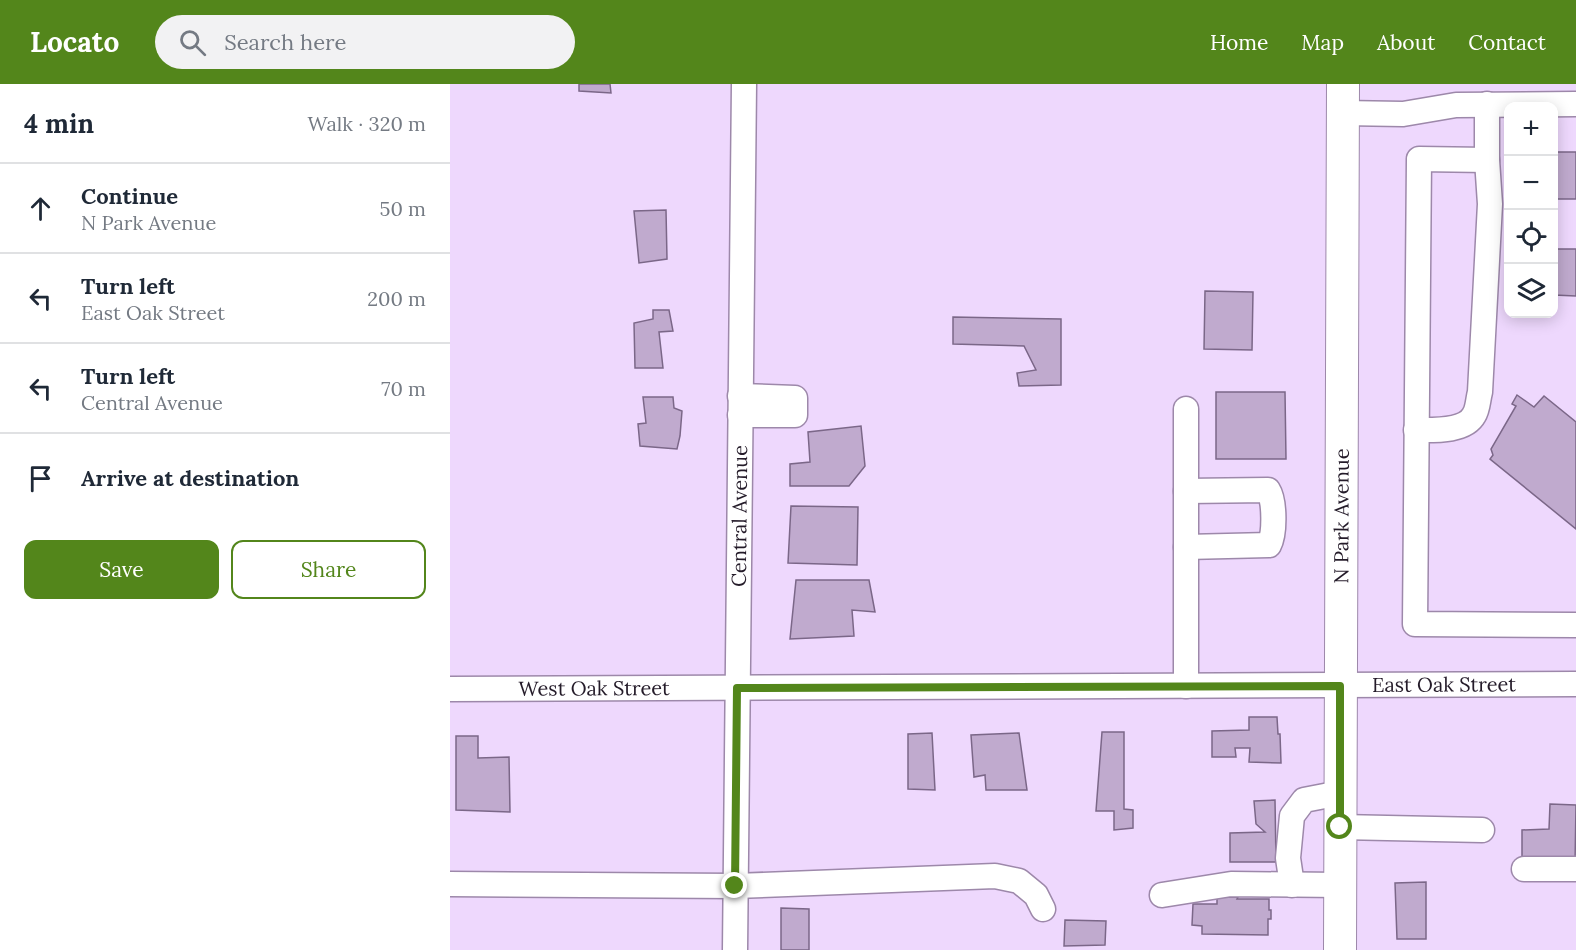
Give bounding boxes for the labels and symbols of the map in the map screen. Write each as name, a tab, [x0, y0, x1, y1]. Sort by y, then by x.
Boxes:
street label: Central Avenue	[726, 445, 752, 587]
street label: N Park Avenue	[1328, 448, 1354, 584]
street label: East Oak Street	[1372, 671, 1516, 697]
street label: West Oak Street	[518, 675, 670, 701]
route start	[1326, 813, 1352, 839]
route end	[721, 872, 747, 898]

